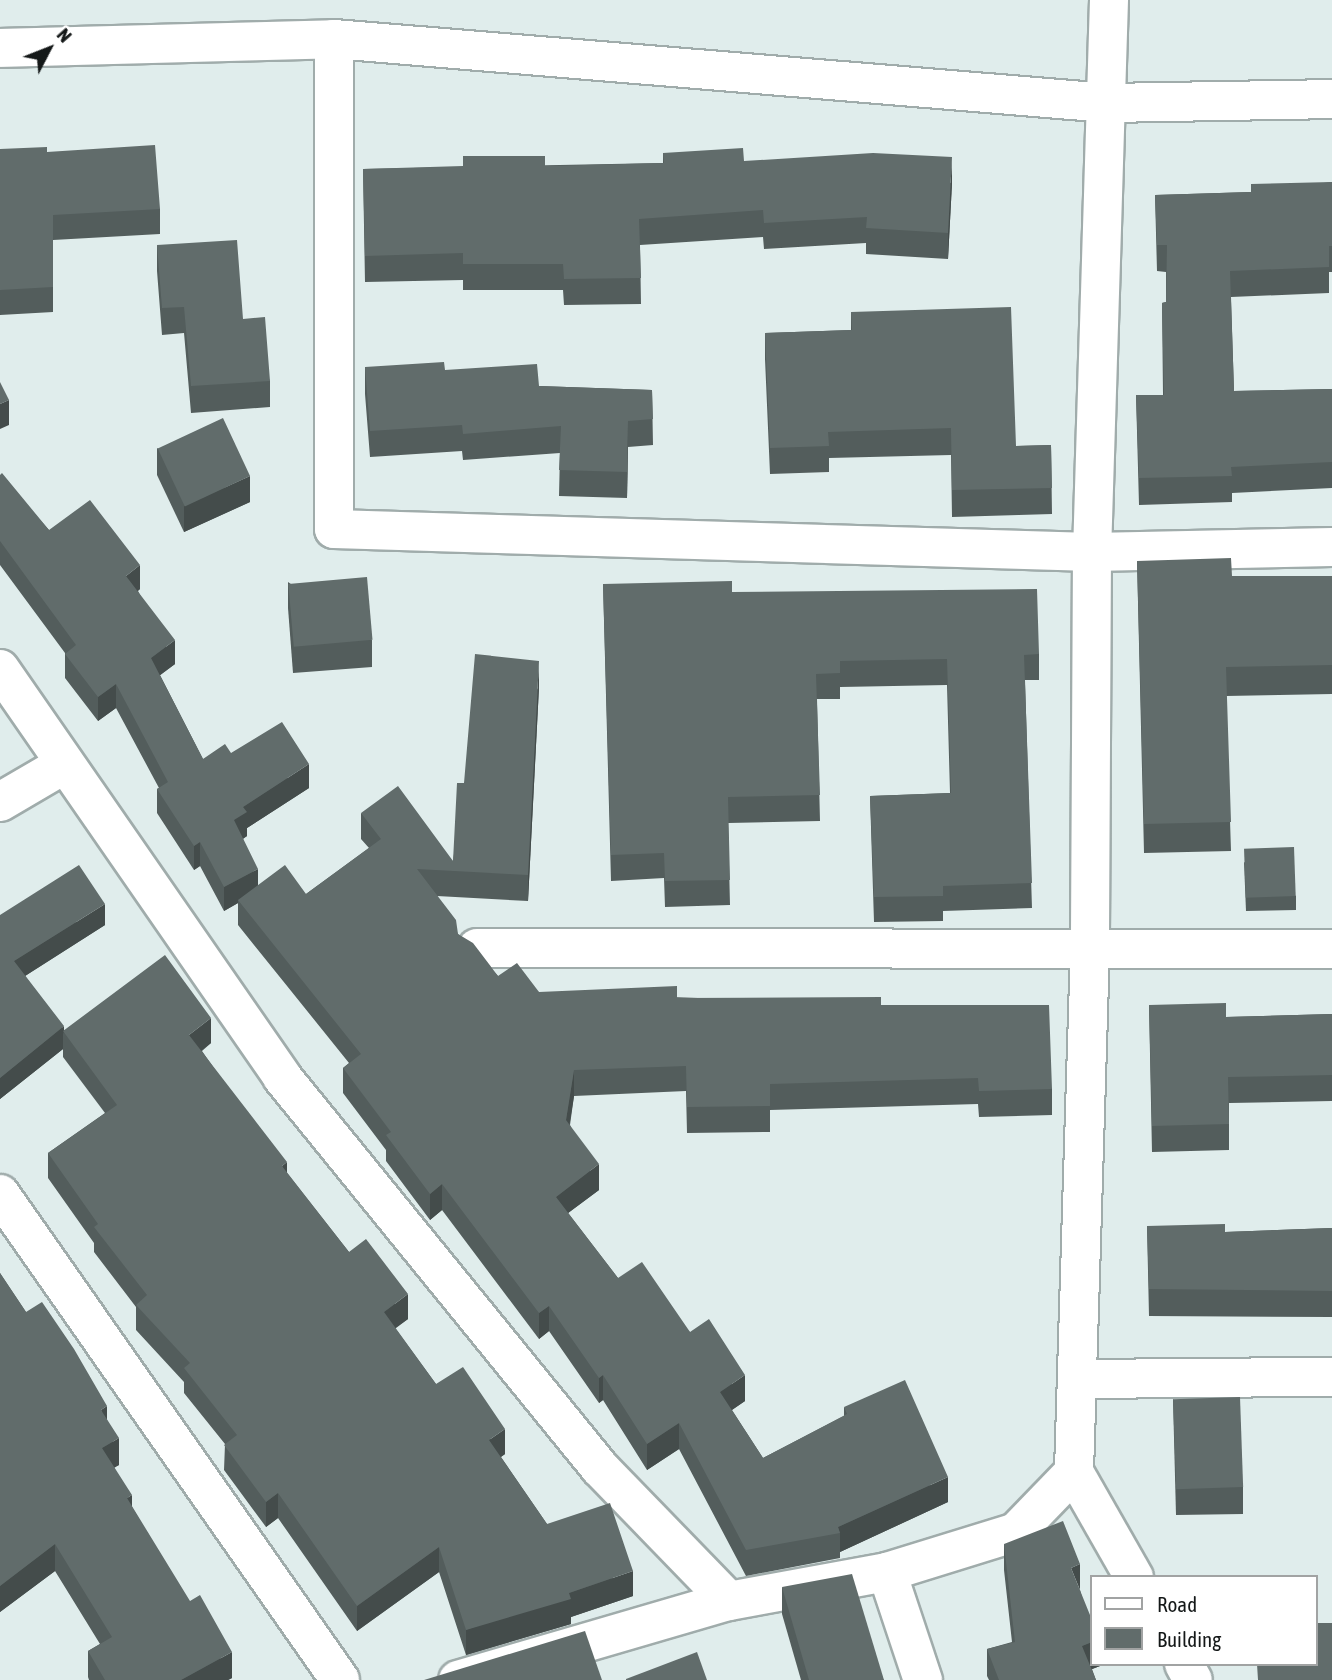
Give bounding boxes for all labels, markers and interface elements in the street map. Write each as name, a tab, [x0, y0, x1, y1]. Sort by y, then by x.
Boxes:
north arrow	[14, 14, 84, 84]
text: N	[53, 23, 77, 46]
legend	[1090, 1575, 1318, 1666]
text: Road	[1157, 1592, 1197, 1616]
text: Building	[1157, 1627, 1221, 1651]

